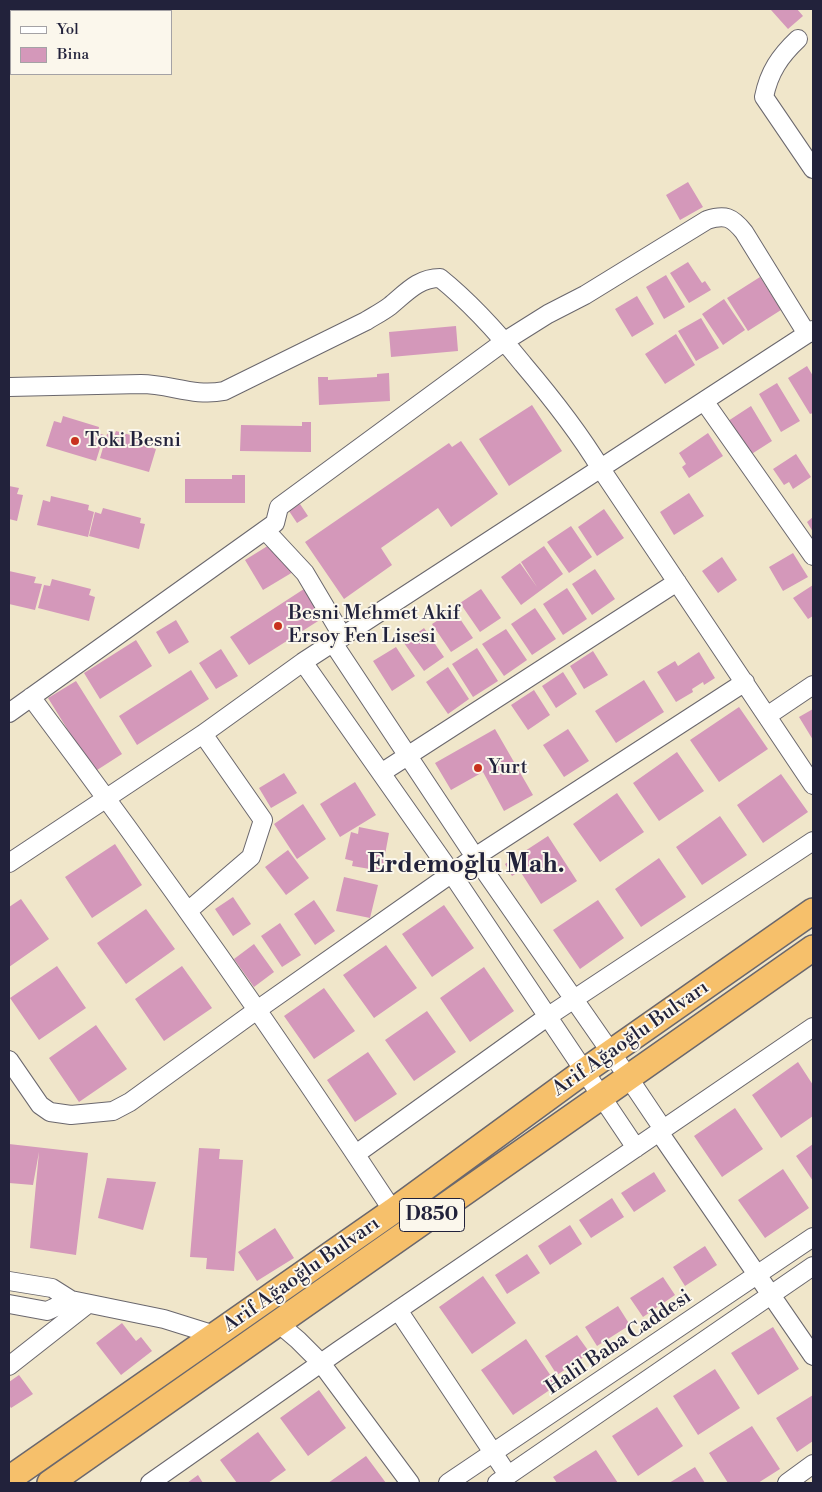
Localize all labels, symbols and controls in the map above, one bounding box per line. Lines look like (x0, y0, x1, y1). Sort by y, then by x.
legend (10, 10, 172, 75)
text: Yol (57, 20, 79, 39)
text: Bina (57, 45, 89, 64)
place label: Toki Besni (85, 429, 181, 453)
marker: Toki Besni (69, 435, 81, 447)
place label: Besni Mehmet Akif Ersoy Fen Lisesi (288, 602, 460, 649)
marker: Besni Mehmet Akif Ersoy Fen Lisesi (272, 620, 284, 632)
place label: Yurt (488, 756, 528, 780)
marker: Yurt (472, 762, 484, 774)
district label: Erdemoğlu Mah. (367, 851, 565, 881)
street label: Arif Ağaoğlu Bulvarı (548, 976, 714, 1102)
road number: D850 (400, 1198, 464, 1232)
street label: Arif Ağaoğlu Bulvarı (219, 1212, 385, 1338)
street label: Halil Baba Caddesi (542, 1285, 696, 1401)

